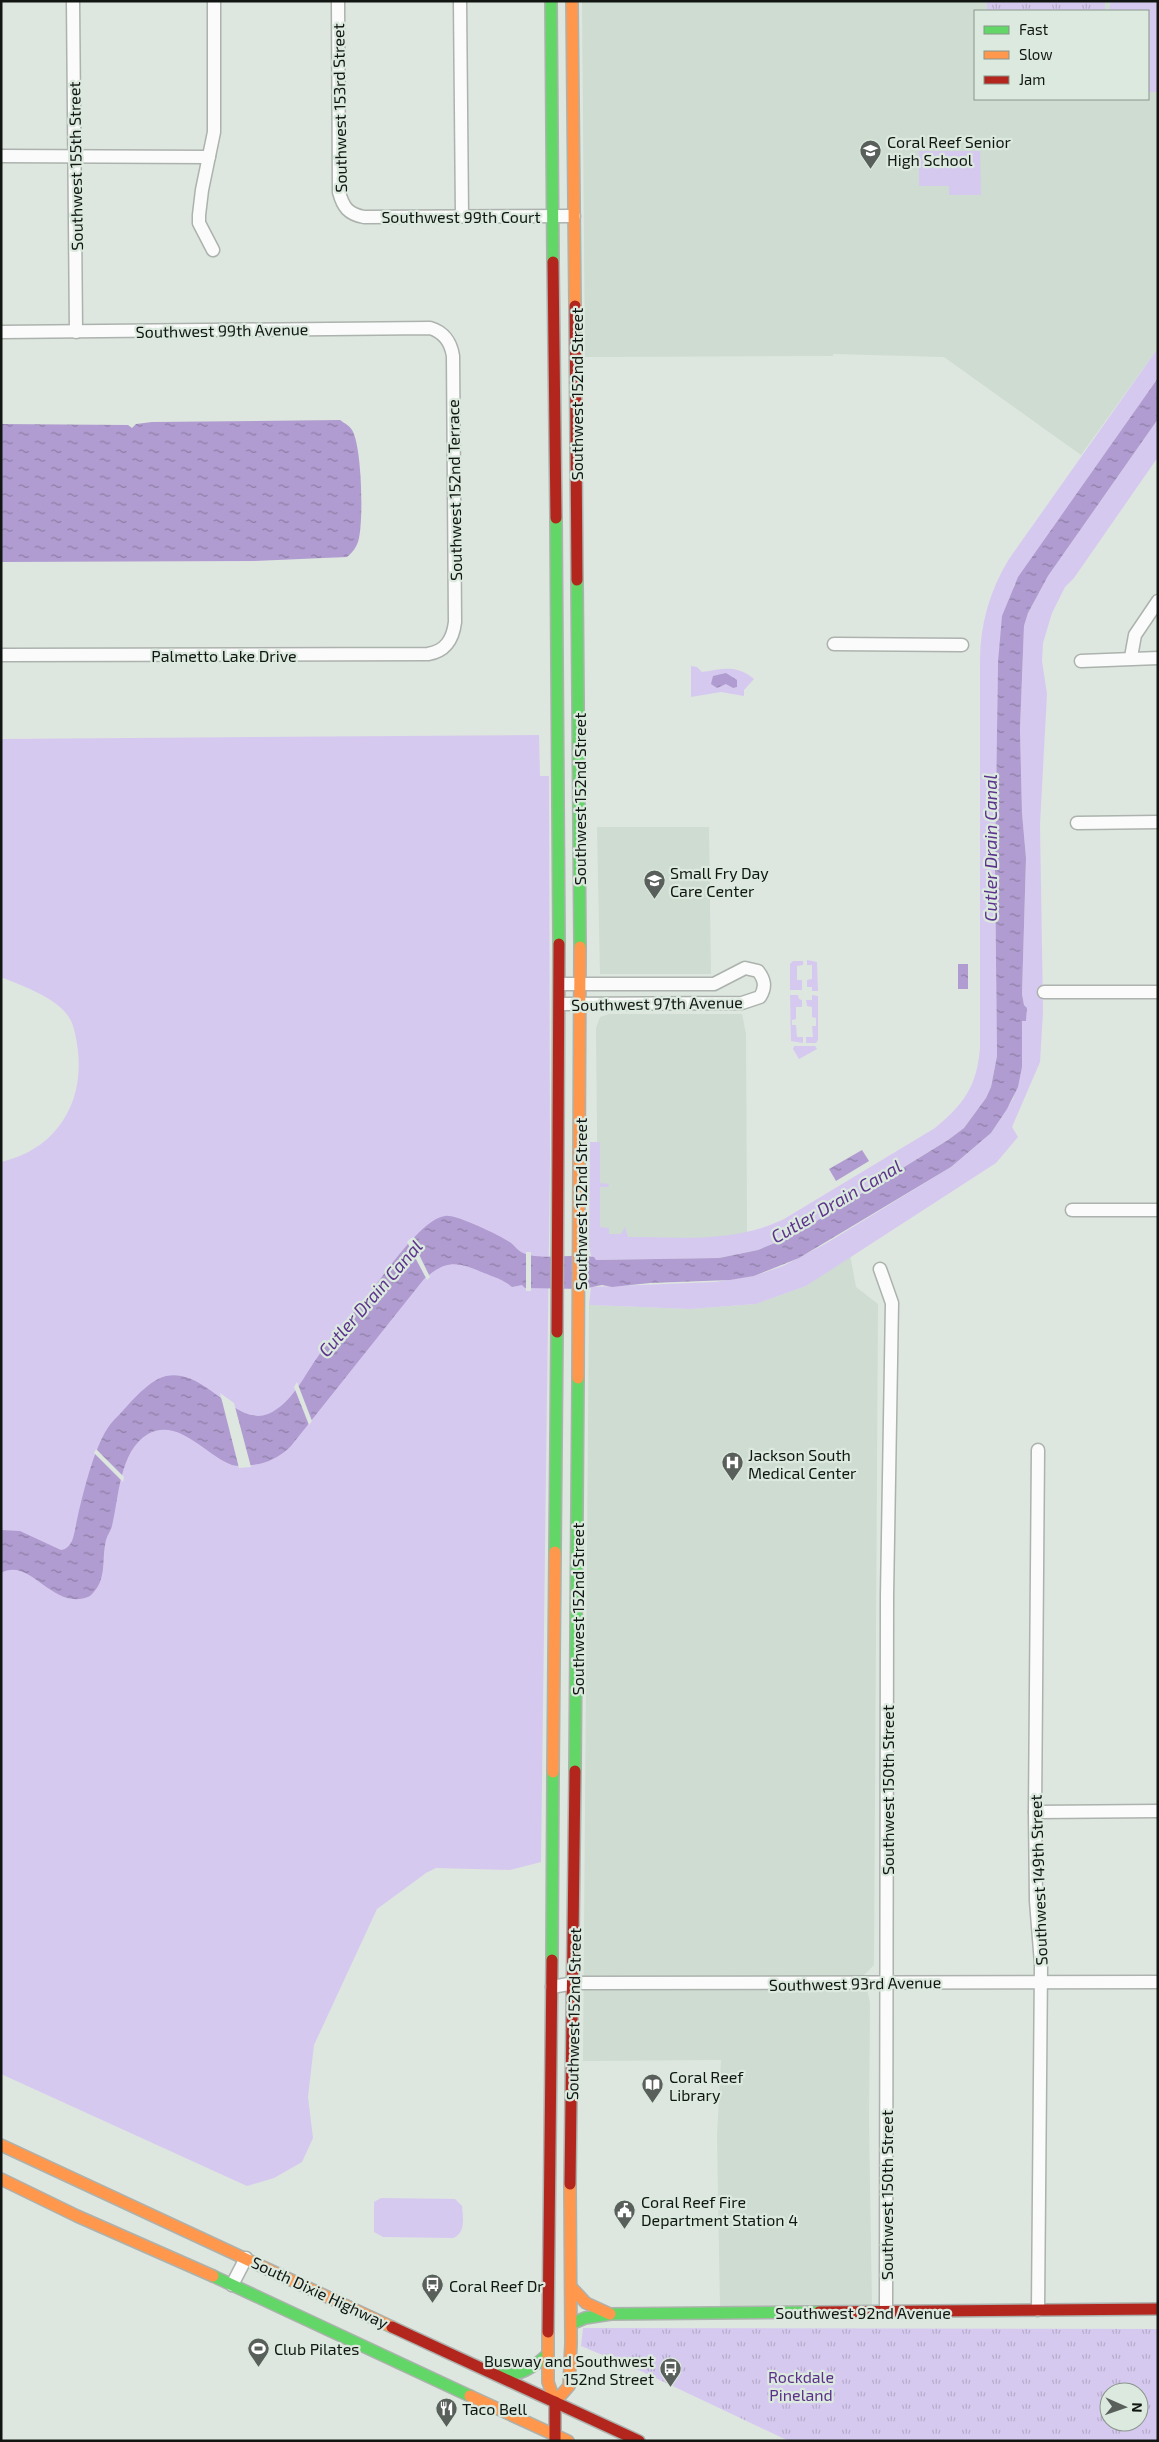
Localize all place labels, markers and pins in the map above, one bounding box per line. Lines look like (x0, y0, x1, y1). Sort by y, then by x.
place label: Coral Reef Senior High School (887, 132, 1012, 169)
school or university icon: Coral Reef Senior High School (859, 138, 883, 169)
place label: Small Fry Day Care Center (670, 863, 769, 900)
school or university icon: Small Fry Day Care Center (642, 869, 666, 900)
place label: Jackson South Medical Center (748, 1445, 857, 1482)
hospital icon: Jackson South Medical Center (720, 1451, 744, 1482)
place label: Coral Reef Library (669, 2067, 744, 2104)
library icon: Coral Reef Library (641, 2073, 665, 2104)
place label: Coral Reef Fire Department Station 4 (641, 2192, 798, 2229)
public building icon: Coral Reef Fire Department Station 4 (613, 2198, 637, 2229)
bus stop icon: Coral Reef Dr (421, 2273, 445, 2304)
place label: Coral Reef Dr (449, 2276, 544, 2295)
sports icon: Club Pilates (246, 2336, 270, 2367)
place label: Club Pilates (274, 2339, 359, 2358)
place label: Busway and Southwest 152nd Street (484, 2351, 654, 2388)
bus stop icon: Busway and Southwest 152nd Street (658, 2357, 682, 2388)
restaurant icon: Taco Bell (434, 2396, 458, 2427)
place label: Taco Bell (462, 2399, 527, 2418)

